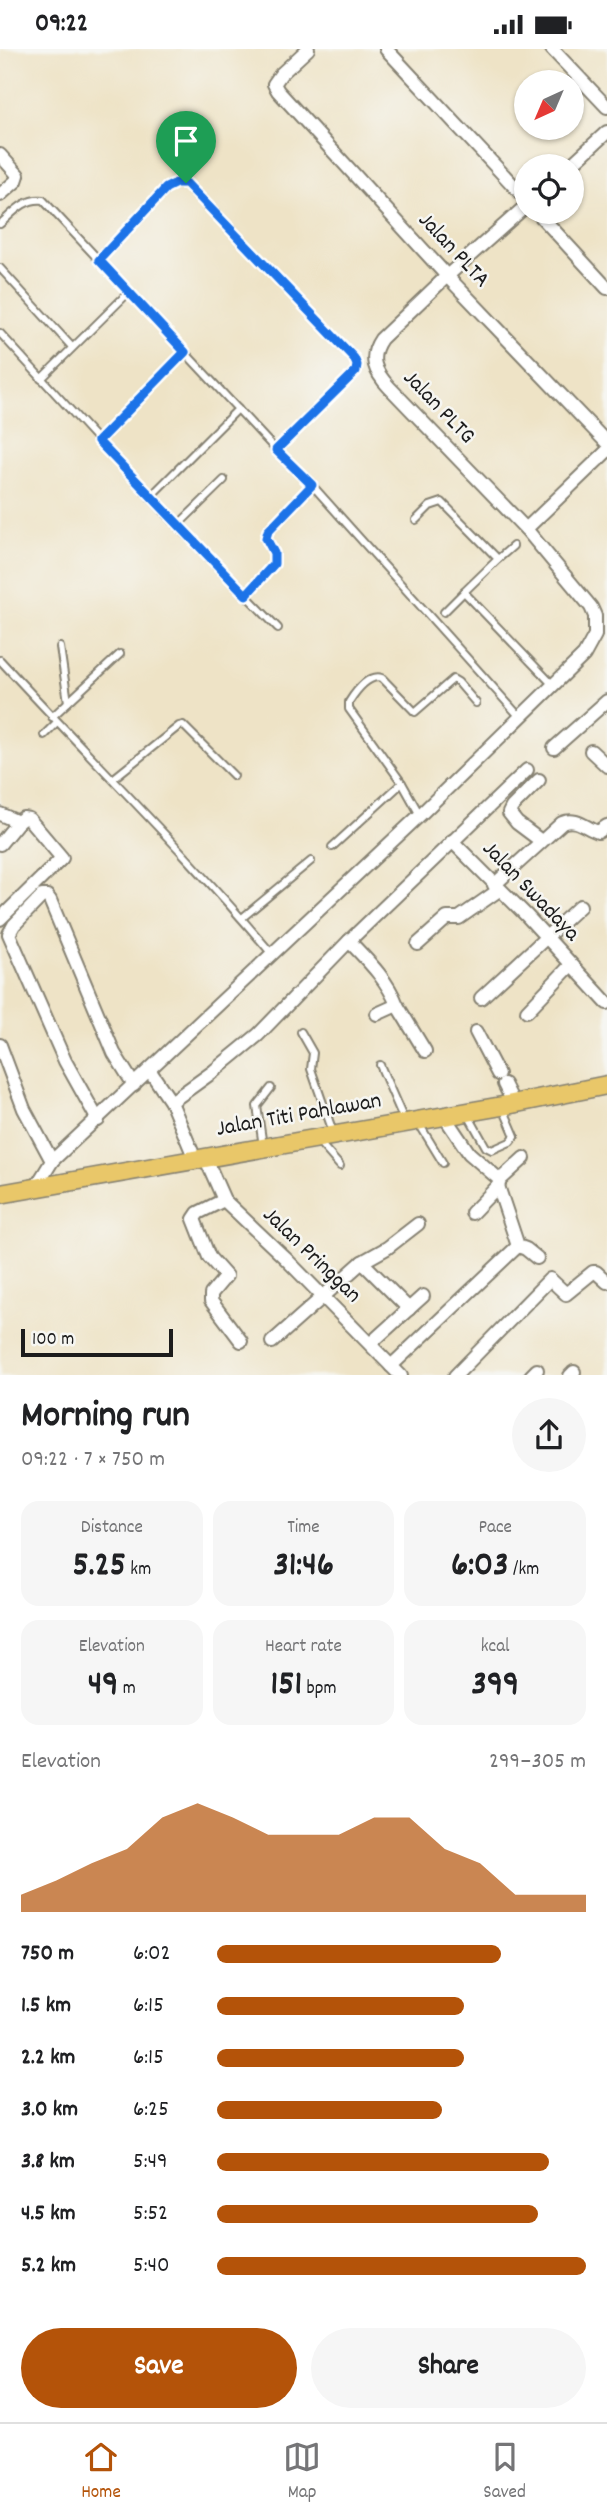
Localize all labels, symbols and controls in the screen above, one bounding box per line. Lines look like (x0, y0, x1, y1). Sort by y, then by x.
text: 09:22 (35, 6, 88, 43)
north arrow (514, 70, 584, 140)
map controls (514, 70, 584, 224)
pin (156, 111, 216, 183)
icon: arrive (167, 122, 205, 160)
button: locate (514, 154, 584, 224)
street label: Jalan PLTA (409, 206, 497, 296)
street label: Jalan PLTG (394, 363, 482, 453)
street label: Jalan Swadaya (473, 834, 587, 951)
street label: Jalan Titi Pahlawan (214, 1085, 384, 1147)
street label: Jalan Pringgan (254, 1200, 368, 1312)
scale bar (21, 1327, 173, 1358)
text: 100 m (32, 1327, 74, 1354)
text: Morning run (21, 1390, 190, 1445)
button: share (512, 1398, 586, 1472)
text: 09:22 · 7 × 750 m (21, 1444, 165, 1477)
text: Distance (81, 1515, 143, 1542)
text: Time (287, 1515, 320, 1542)
text: Pace (478, 1515, 512, 1542)
text: 5.25 (72, 1542, 126, 1592)
text: 31:46 (273, 1542, 334, 1592)
text: 6:03 (451, 1542, 509, 1592)
text: km (126, 1557, 151, 1584)
text: /km (509, 1557, 539, 1584)
text: Elevation (79, 1634, 145, 1661)
text: Heart rate (265, 1634, 342, 1661)
text: kcal (481, 1634, 510, 1661)
text: 49 (88, 1661, 118, 1711)
text: 151 (271, 1661, 302, 1711)
text: 399 (471, 1661, 519, 1711)
text: m (118, 1676, 136, 1703)
text: bpm (302, 1676, 336, 1703)
text: Elevation (21, 1746, 101, 1779)
text: 299–305 m (489, 1746, 586, 1779)
text: 750 m (21, 1938, 74, 1971)
text: 6:02 (133, 1938, 171, 1971)
text: 1.5 km (21, 1990, 71, 2023)
text: 6:15 (133, 1990, 164, 2023)
text: 2.2 km (21, 2042, 75, 2075)
text: 6:15 (133, 2042, 164, 2075)
text: 3.0 km (21, 2094, 78, 2127)
text: 6:25 (133, 2094, 169, 2127)
text: 3.8 km (21, 2146, 75, 2179)
text: 5:49 (133, 2146, 168, 2179)
text: 4.5 km (21, 2198, 76, 2231)
text: 5:52 (133, 2198, 168, 2231)
text: 5.2 km (21, 2250, 76, 2283)
text: 5:40 (133, 2250, 170, 2283)
button: Save (21, 2328, 297, 2408)
button: Share (311, 2328, 586, 2408)
tab: Home (81, 2438, 121, 2507)
tab: Map (283, 2438, 321, 2507)
tab: Saved (483, 2438, 526, 2507)

